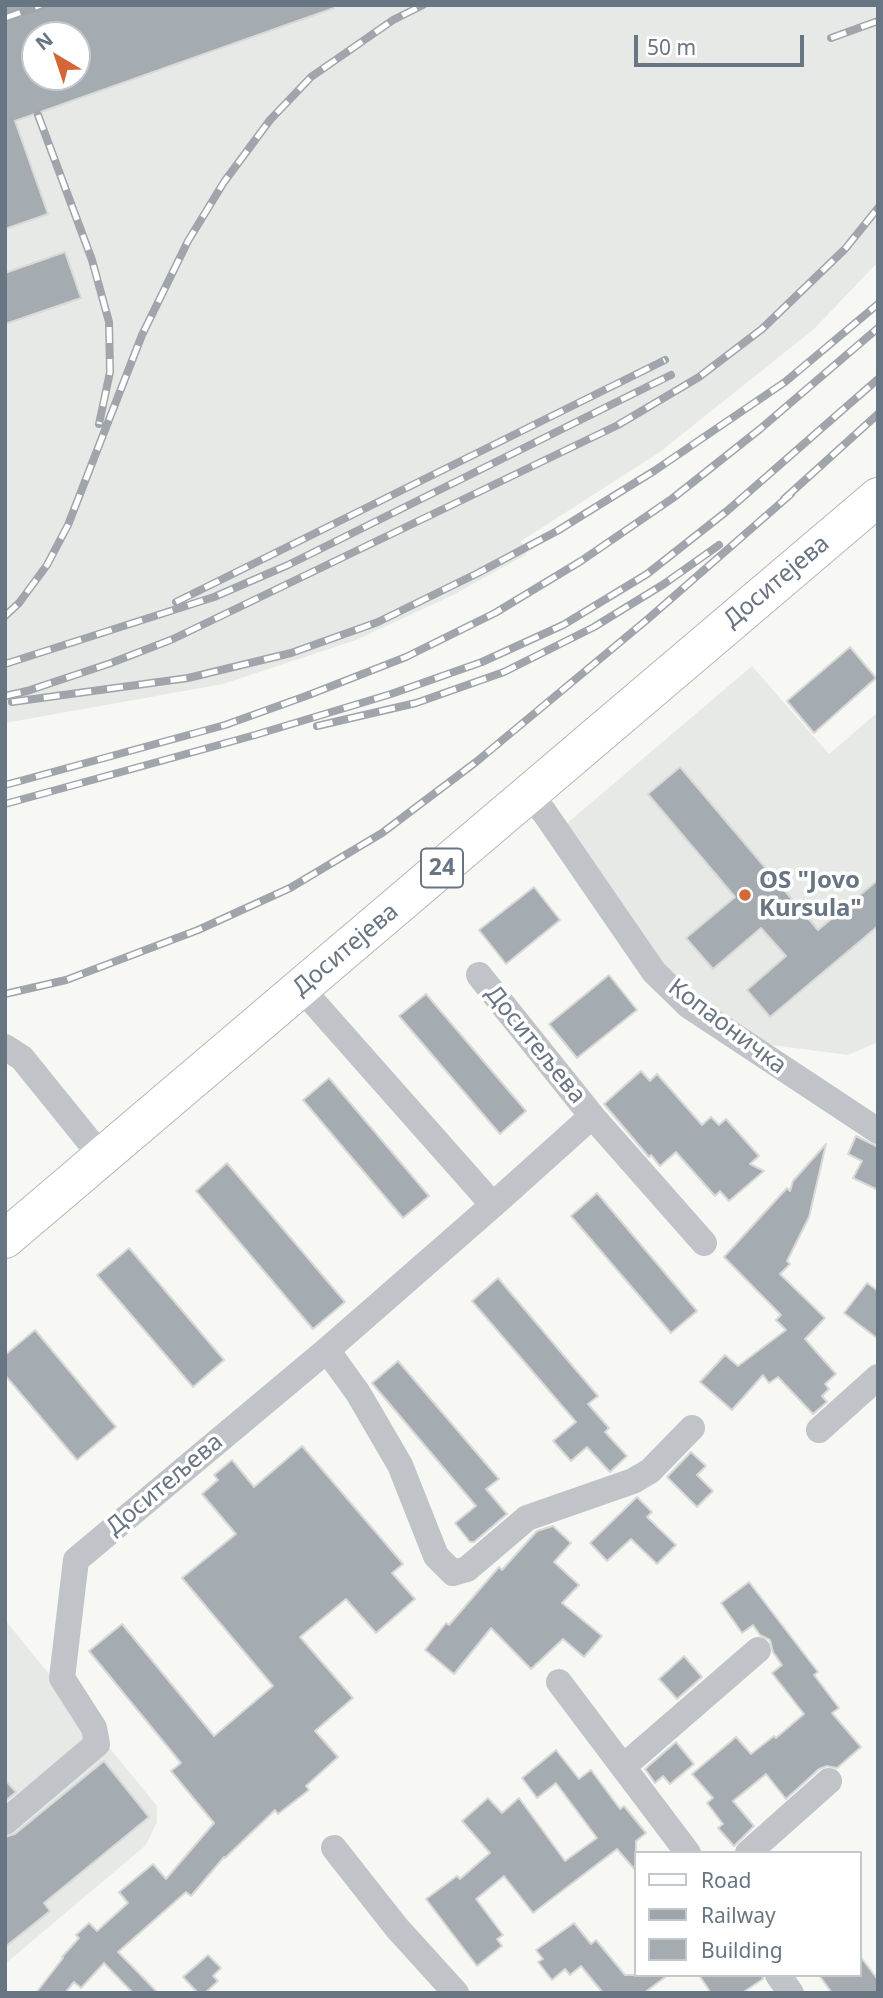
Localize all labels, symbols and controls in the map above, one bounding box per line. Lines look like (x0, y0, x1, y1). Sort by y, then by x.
north arrow (21, 21, 91, 91)
scale bar (638, 21, 808, 65)
text: N (30, 26, 58, 56)
text: 50 m (647, 33, 696, 61)
street label: Доситејева (718, 530, 836, 634)
road number: 24 (421, 848, 463, 888)
place label: OS "Jovo Kursula" (759, 867, 862, 923)
marker: OS "Jovo Kursula" (737, 887, 753, 903)
street label: Доситејева (287, 898, 405, 1002)
street label: Копаоничка (662, 973, 792, 1081)
street label: Доситељева (479, 980, 591, 1110)
street label: Доситељева (101, 1428, 229, 1542)
legend (634, 1851, 862, 1977)
text: Road (701, 1866, 751, 1894)
text: Railway (701, 1901, 776, 1929)
text: Building (701, 1936, 783, 1964)

